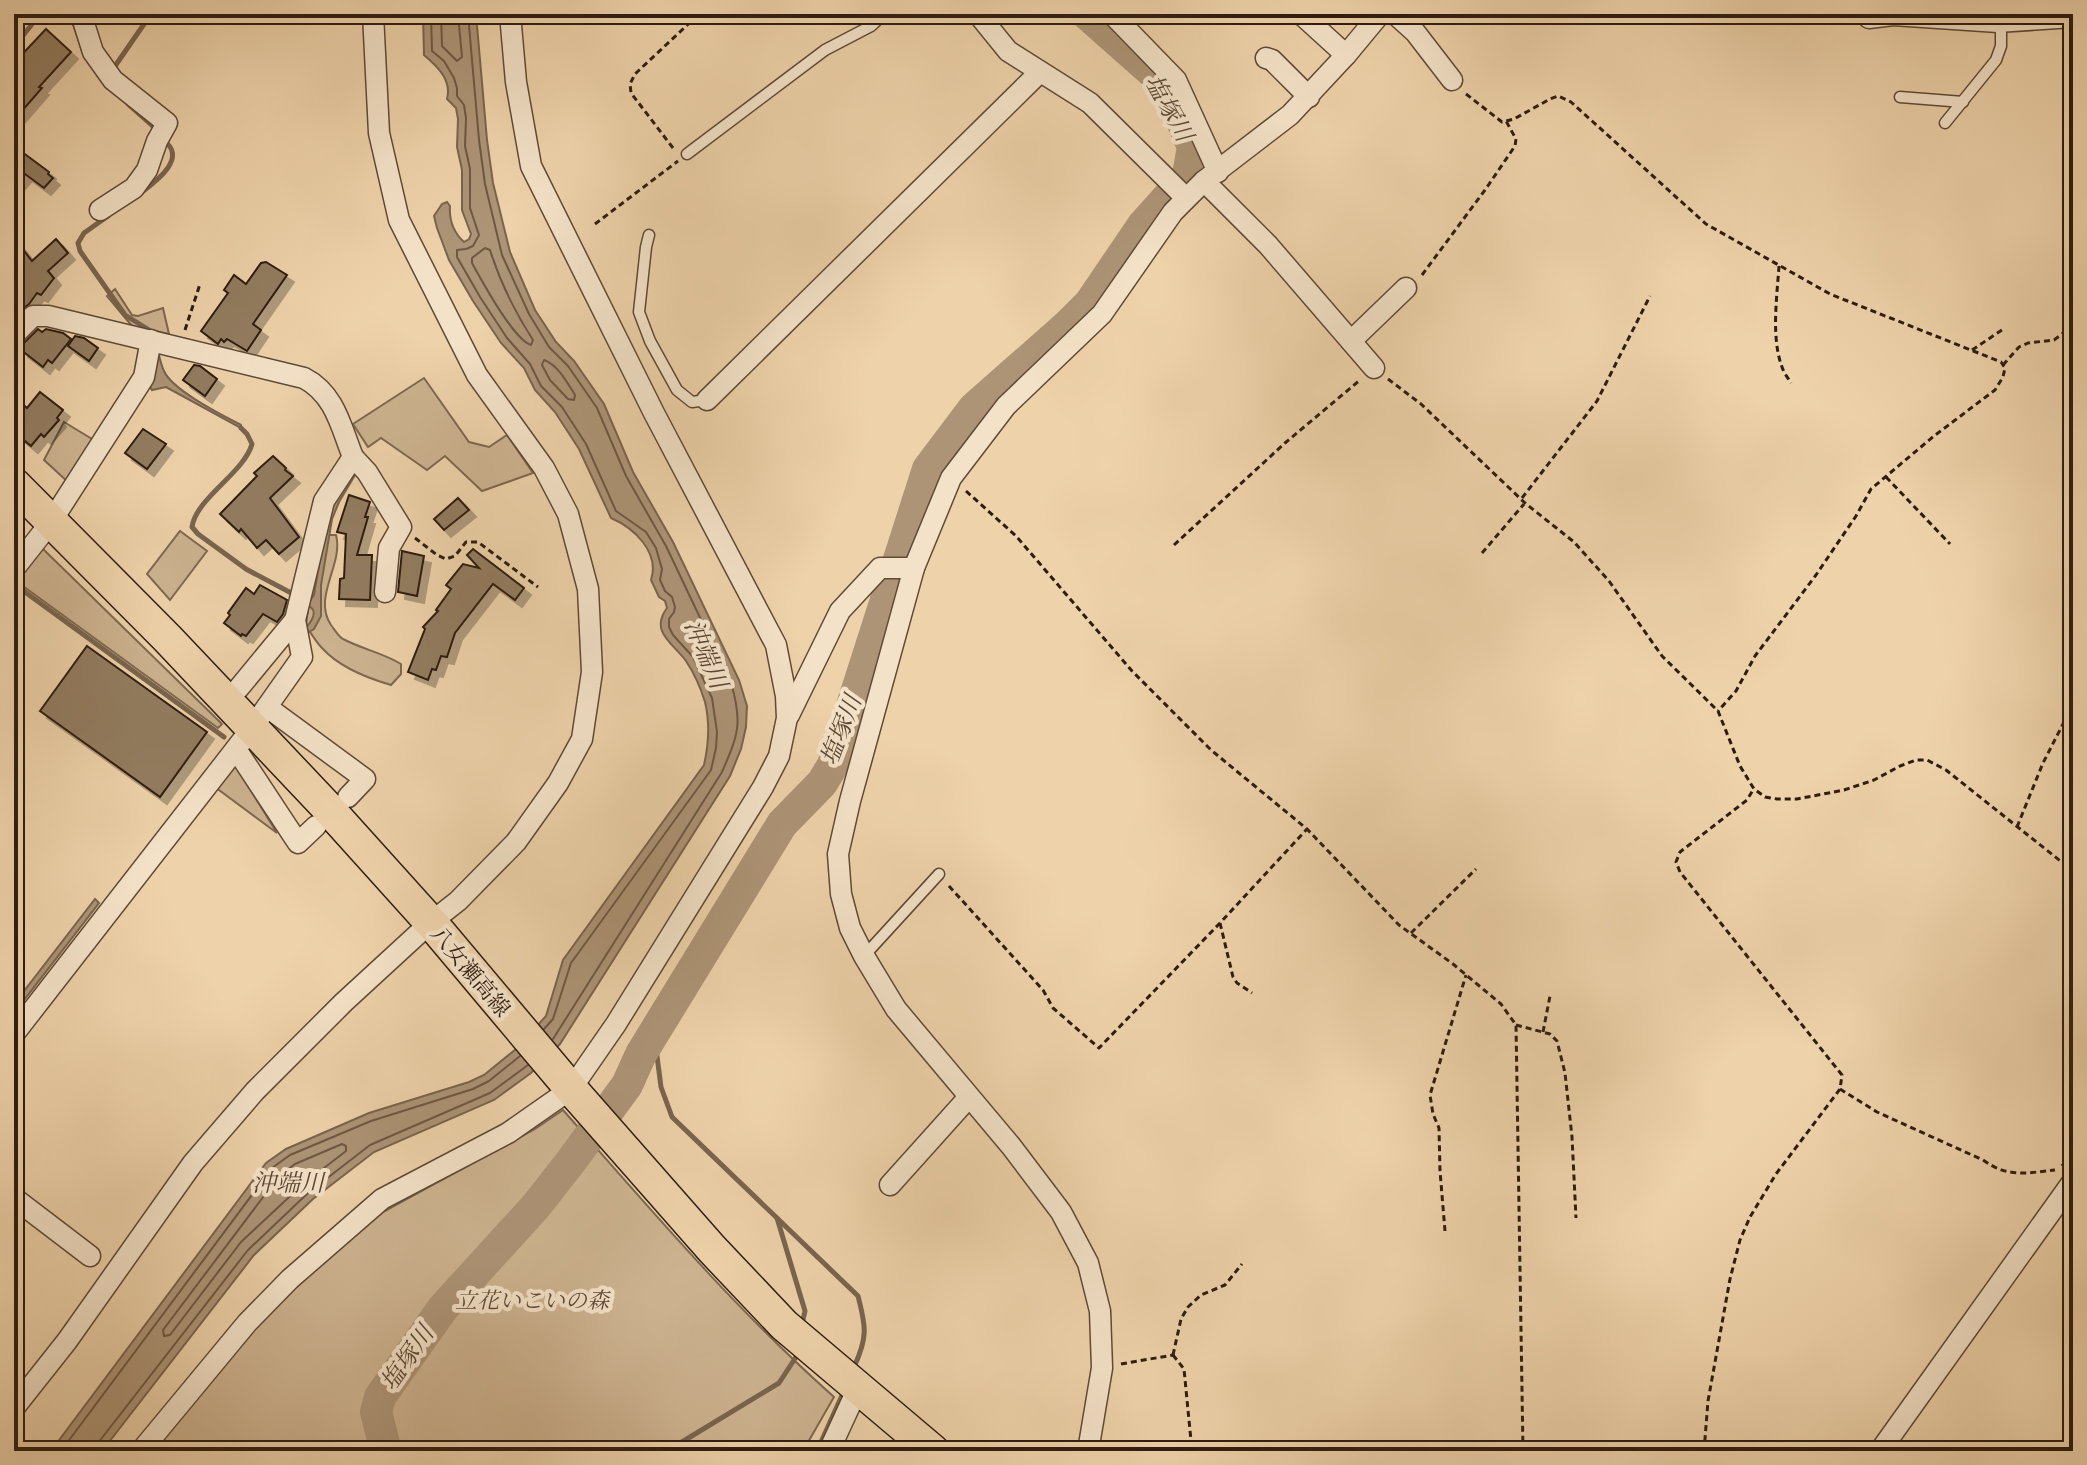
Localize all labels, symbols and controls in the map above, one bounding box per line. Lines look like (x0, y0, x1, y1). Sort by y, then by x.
water label: 塩塚川 (1139, 69, 1201, 149)
water label: 沖端川 (679, 615, 735, 695)
water label: 塩塚川 (814, 688, 868, 769)
street label: 八女瀬高線 (425, 921, 516, 1022)
water label: 沖端川 (252, 1168, 327, 1197)
park label: 立花いこいの森 (455, 1287, 611, 1314)
water label: 塩塚川 (374, 1317, 441, 1396)

